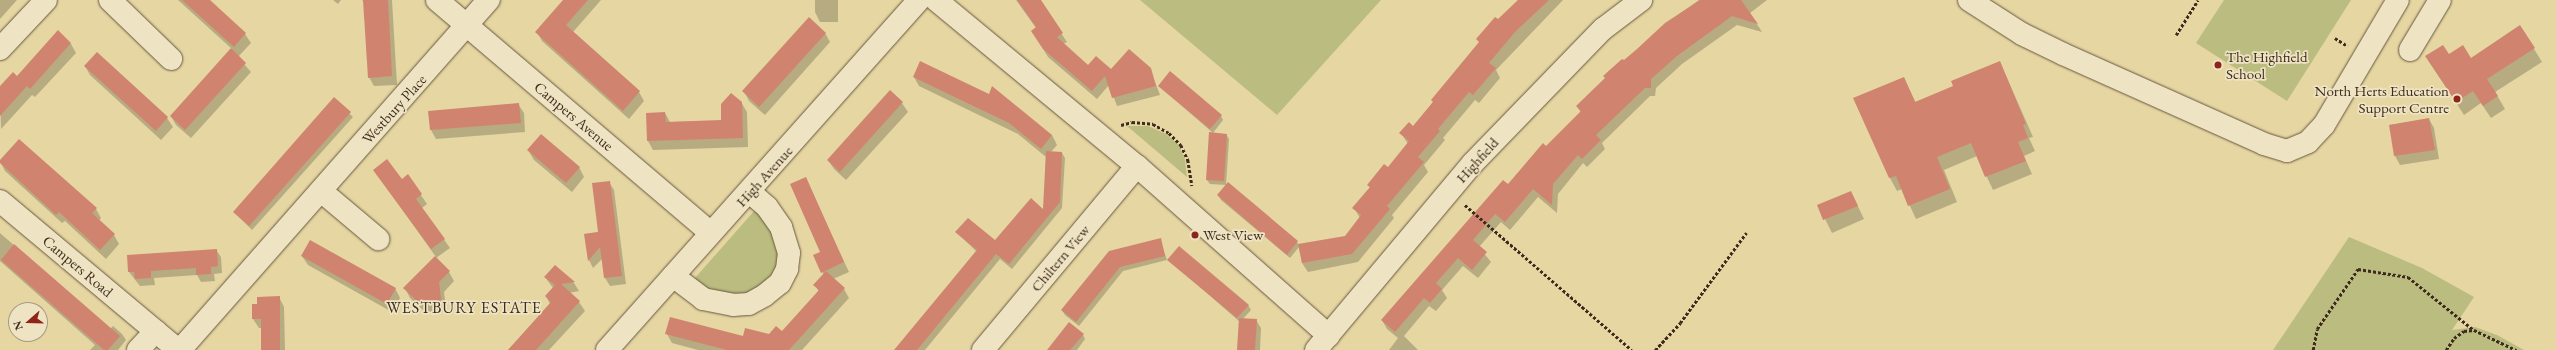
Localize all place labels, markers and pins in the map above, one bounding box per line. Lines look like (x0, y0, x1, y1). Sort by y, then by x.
place label: The Highfield School (2226, 47, 2308, 82)
marker: The Highfield School (2213, 60, 2223, 70)
place label: North Herts Education Support Centre (2315, 81, 2449, 116)
marker: North Herts Education Support Centre (2452, 94, 2462, 104)
place label: West View (1203, 226, 1263, 244)
marker: West View (1190, 230, 1200, 240)

